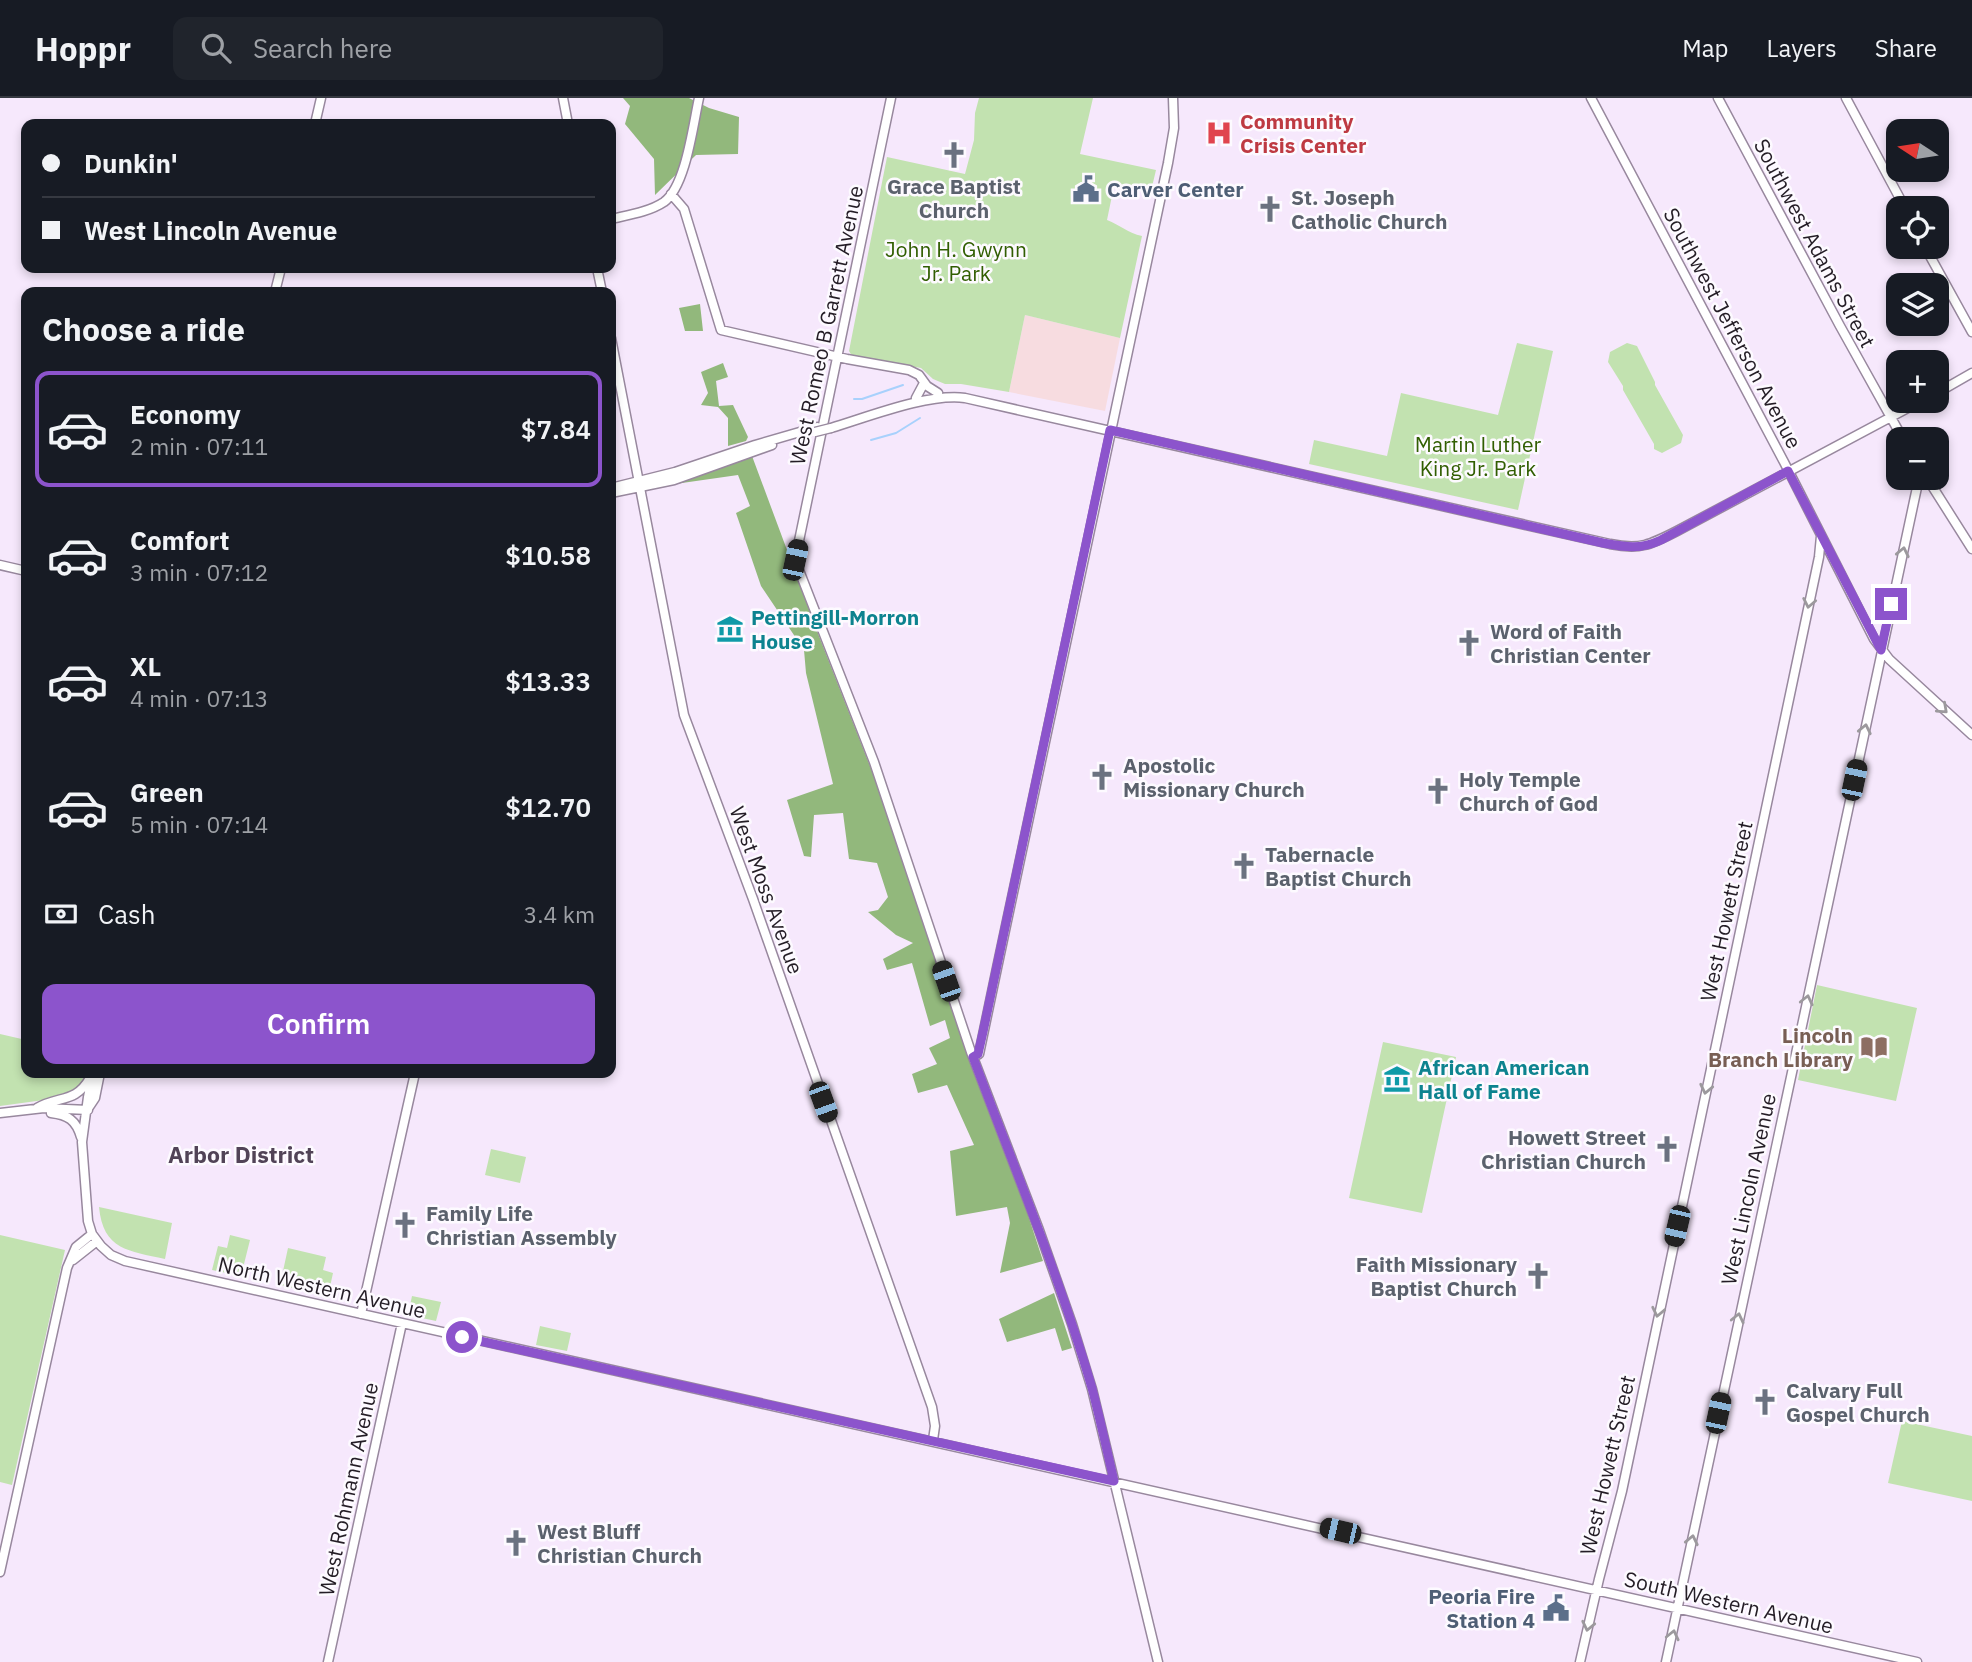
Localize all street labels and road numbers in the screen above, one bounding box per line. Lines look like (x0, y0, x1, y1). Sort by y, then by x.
street label: Southwest Adams Street (1748, 134, 1882, 352)
street label: West Romeo B Garrett Avenue (783, 183, 869, 467)
street label: Southwest Jefferson Avenue (1657, 203, 1809, 453)
street label: West Moss Avenue (724, 802, 810, 978)
street label: West Howett Street (1693, 818, 1759, 1004)
street label: West Lincoln Avenue (1714, 1091, 1782, 1287)
street label: North Western Avenue (215, 1249, 429, 1325)
street label: West Howett Street (1573, 1372, 1641, 1558)
street label: West Rohmann Avenue (312, 1380, 384, 1598)
street label: South Western Avenue (1622, 1564, 1836, 1640)

